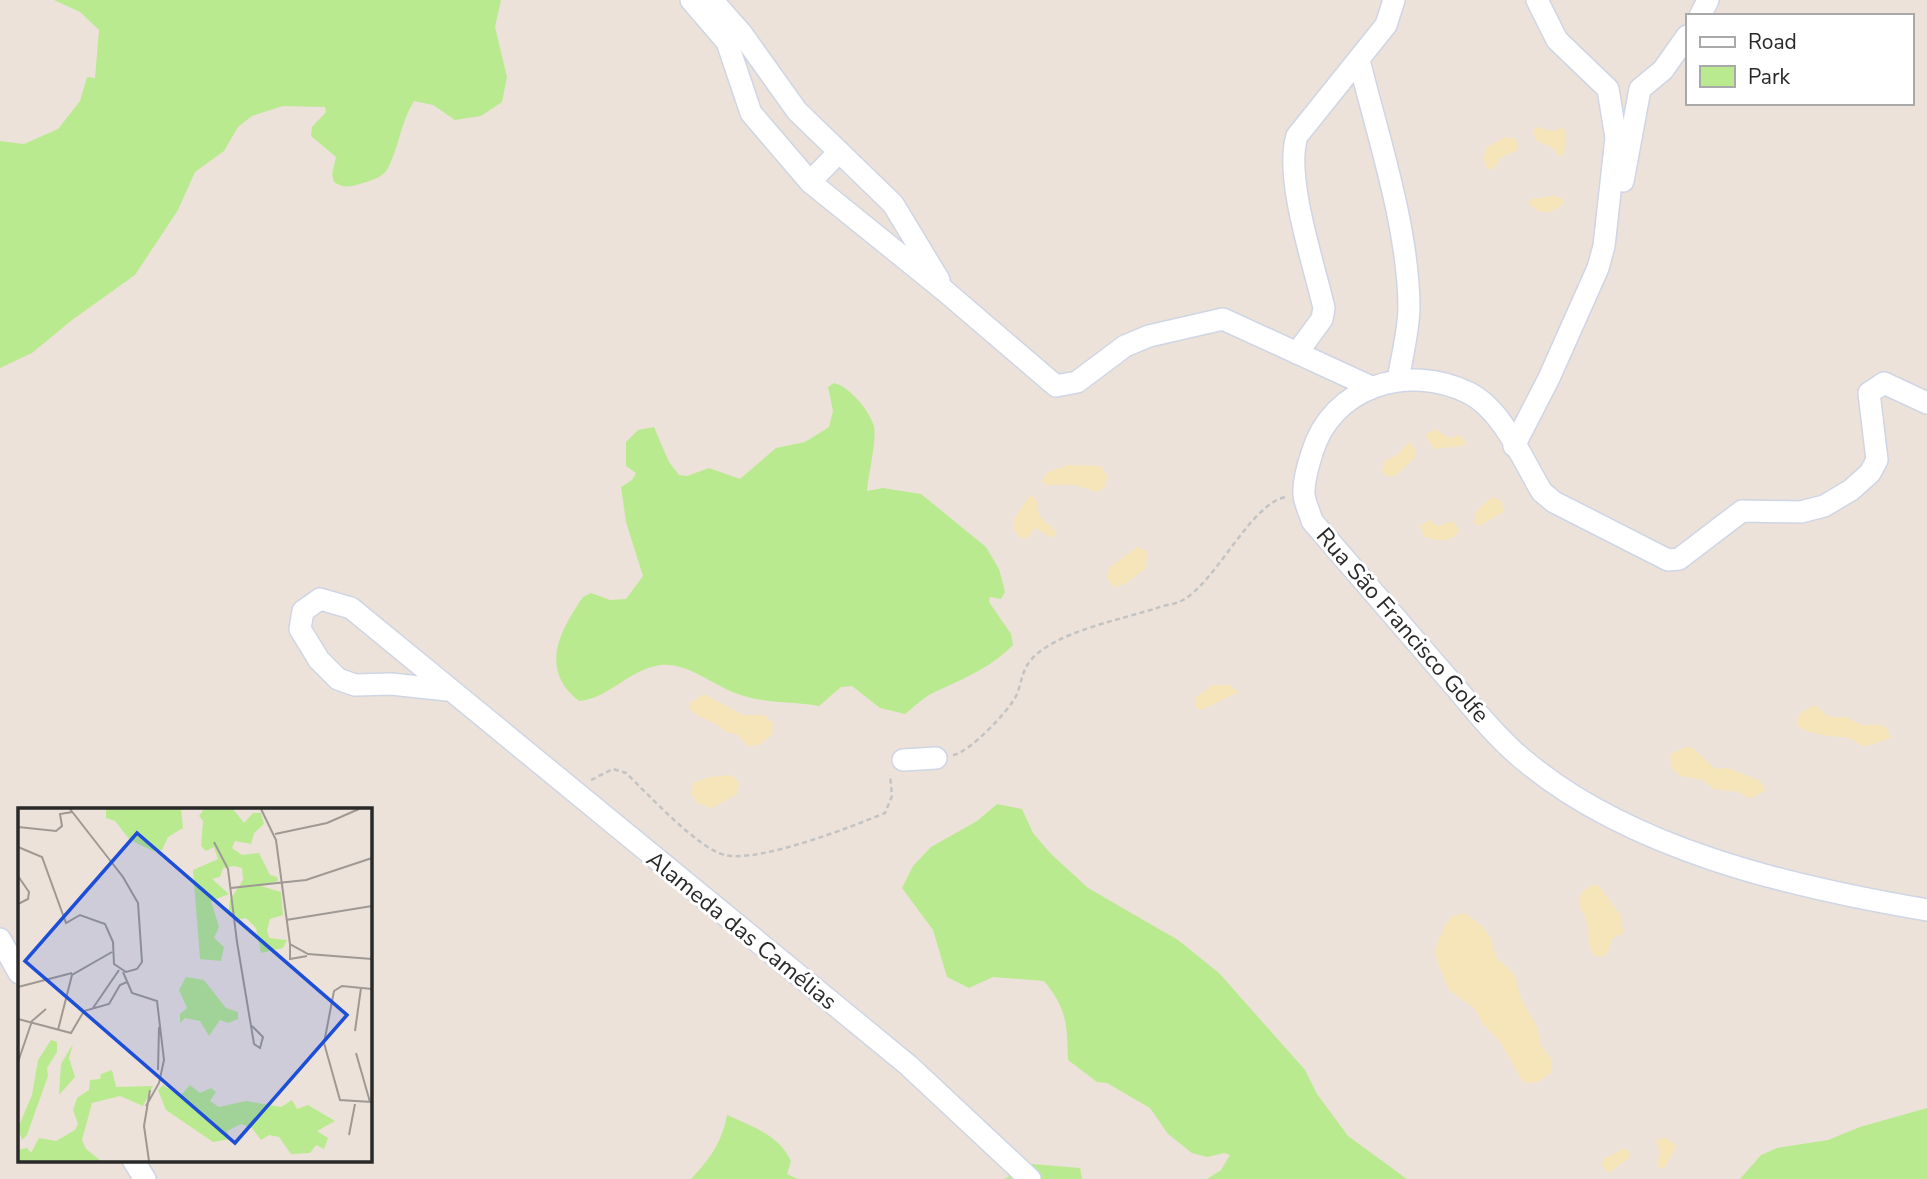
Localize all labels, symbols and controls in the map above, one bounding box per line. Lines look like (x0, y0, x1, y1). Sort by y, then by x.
legend (1686, 14, 1913, 105)
text: Road (1748, 28, 1797, 56)
text: Park (1748, 63, 1790, 91)
street label: Rua São Francisco Golfe (1309, 521, 1496, 729)
inset map (18, 808, 371, 1162)
street label: Alameda das Camélias (640, 844, 843, 1017)

